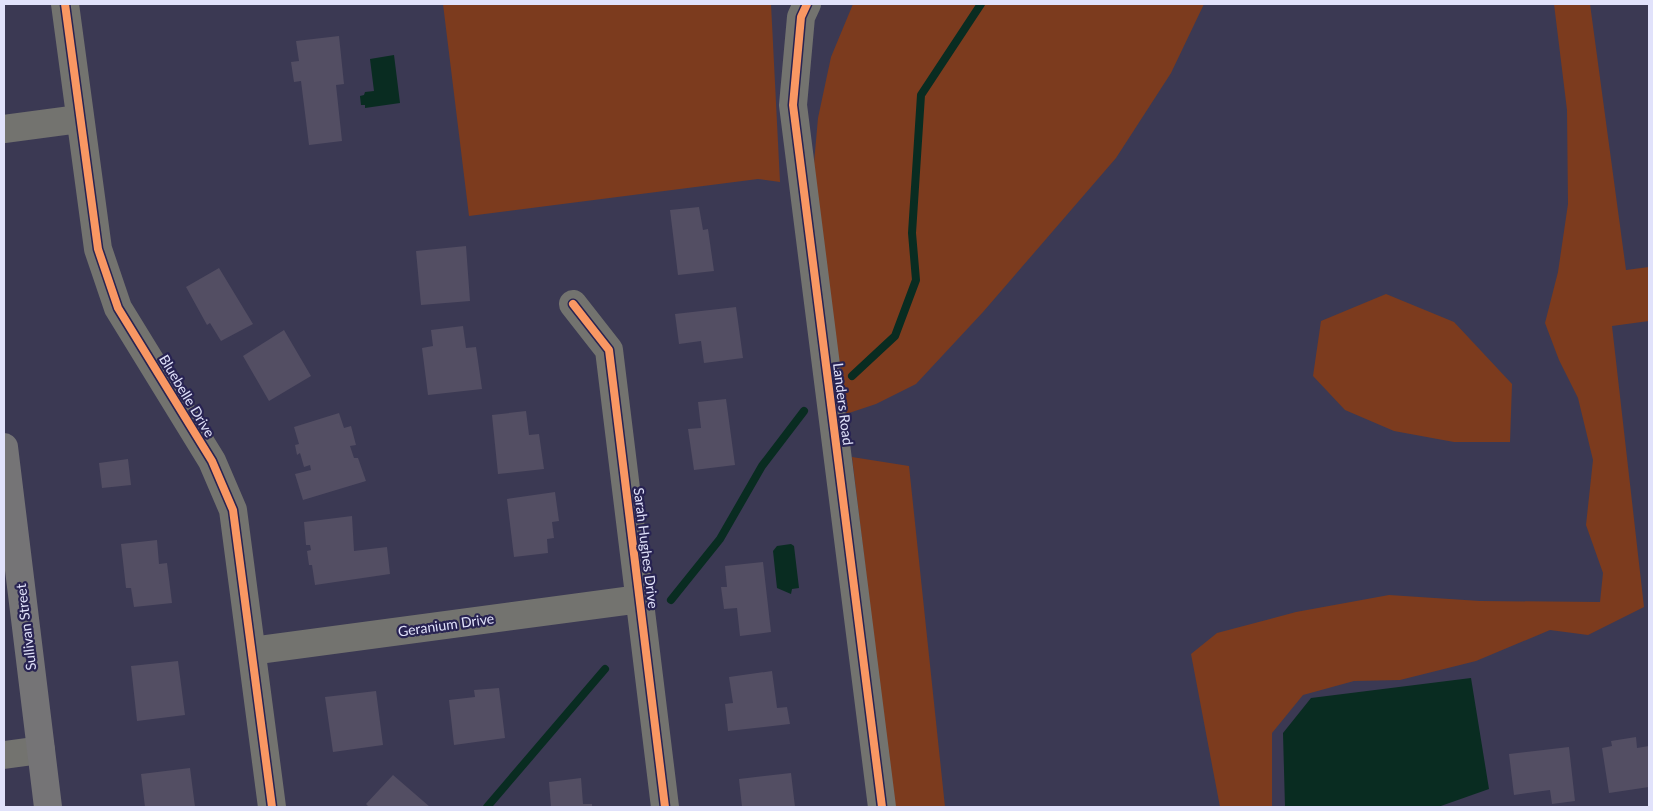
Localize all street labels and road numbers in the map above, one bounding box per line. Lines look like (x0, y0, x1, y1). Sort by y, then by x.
street label: Bluebelle Drive (156, 351, 219, 440)
street label: Landers Road (830, 362, 857, 446)
street label: Sarah Hughes Drive (631, 487, 662, 609)
street label: Sullivan Street (12, 583, 39, 672)
street label: Geranium Drive (397, 609, 495, 640)

